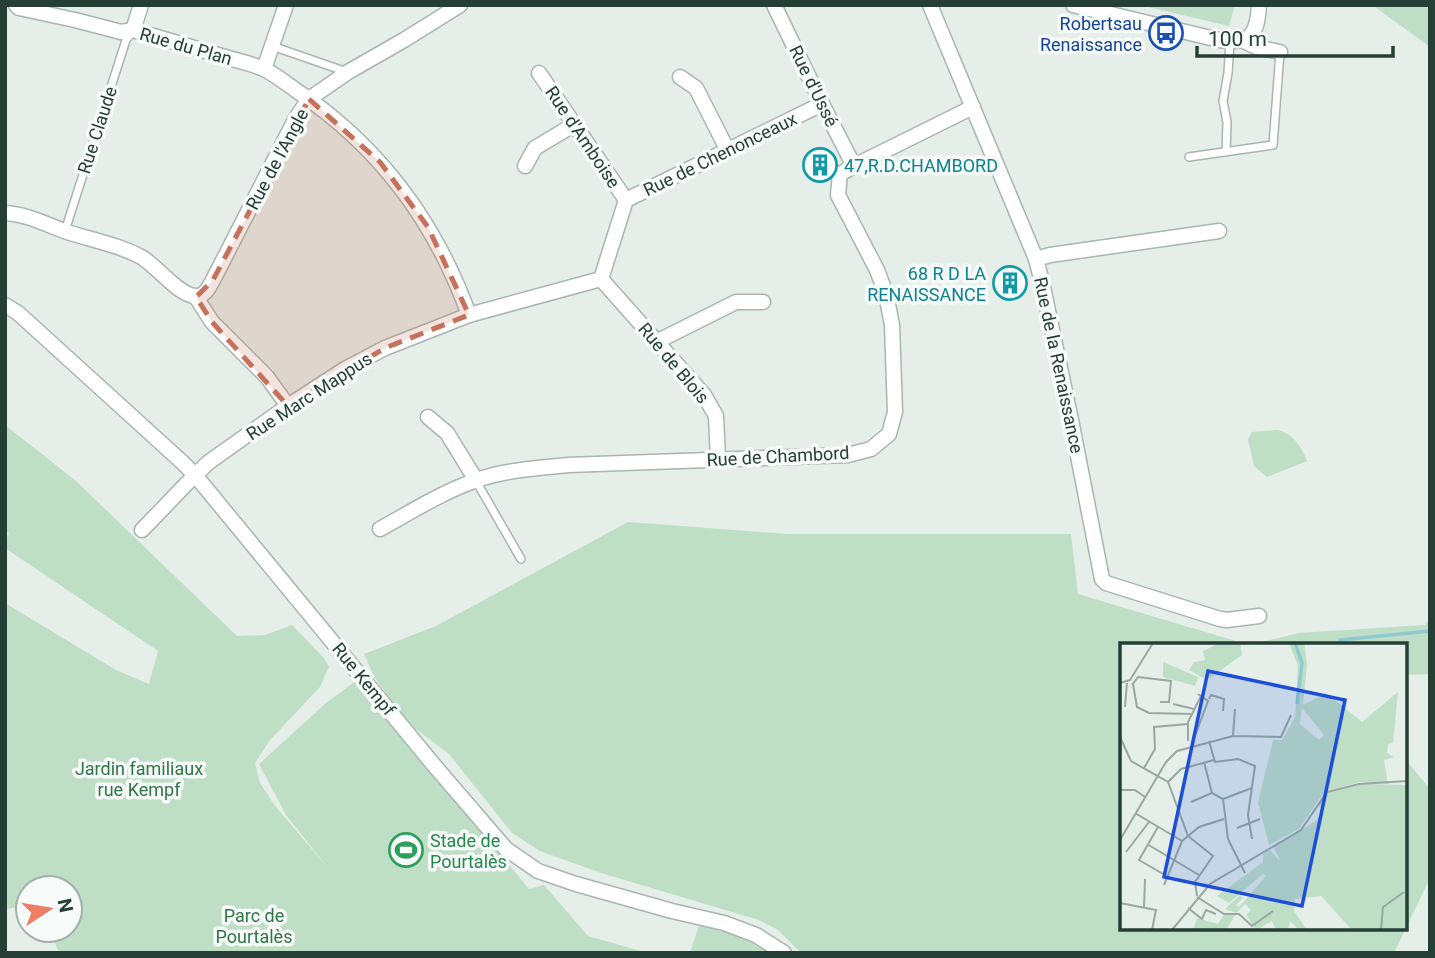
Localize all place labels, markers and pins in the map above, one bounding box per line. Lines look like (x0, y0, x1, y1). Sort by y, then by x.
place label: Robertsau Renaissance (1040, 13, 1142, 55)
bus stop icon: Robertsau Renaissance (1147, 14, 1185, 52)
building icon: 47,R.D.CHAMBORD (801, 146, 839, 184)
place label: 47,R.D.CHAMBORD (844, 155, 998, 176)
place label: 68 R D LA RENAISSANCE (867, 263, 986, 305)
building icon: 68 R D LA RENAISSANCE (991, 264, 1029, 302)
place label: Stade de Pourtalès (430, 830, 507, 872)
sports icon: Stade de Pourtalès (387, 831, 425, 869)

